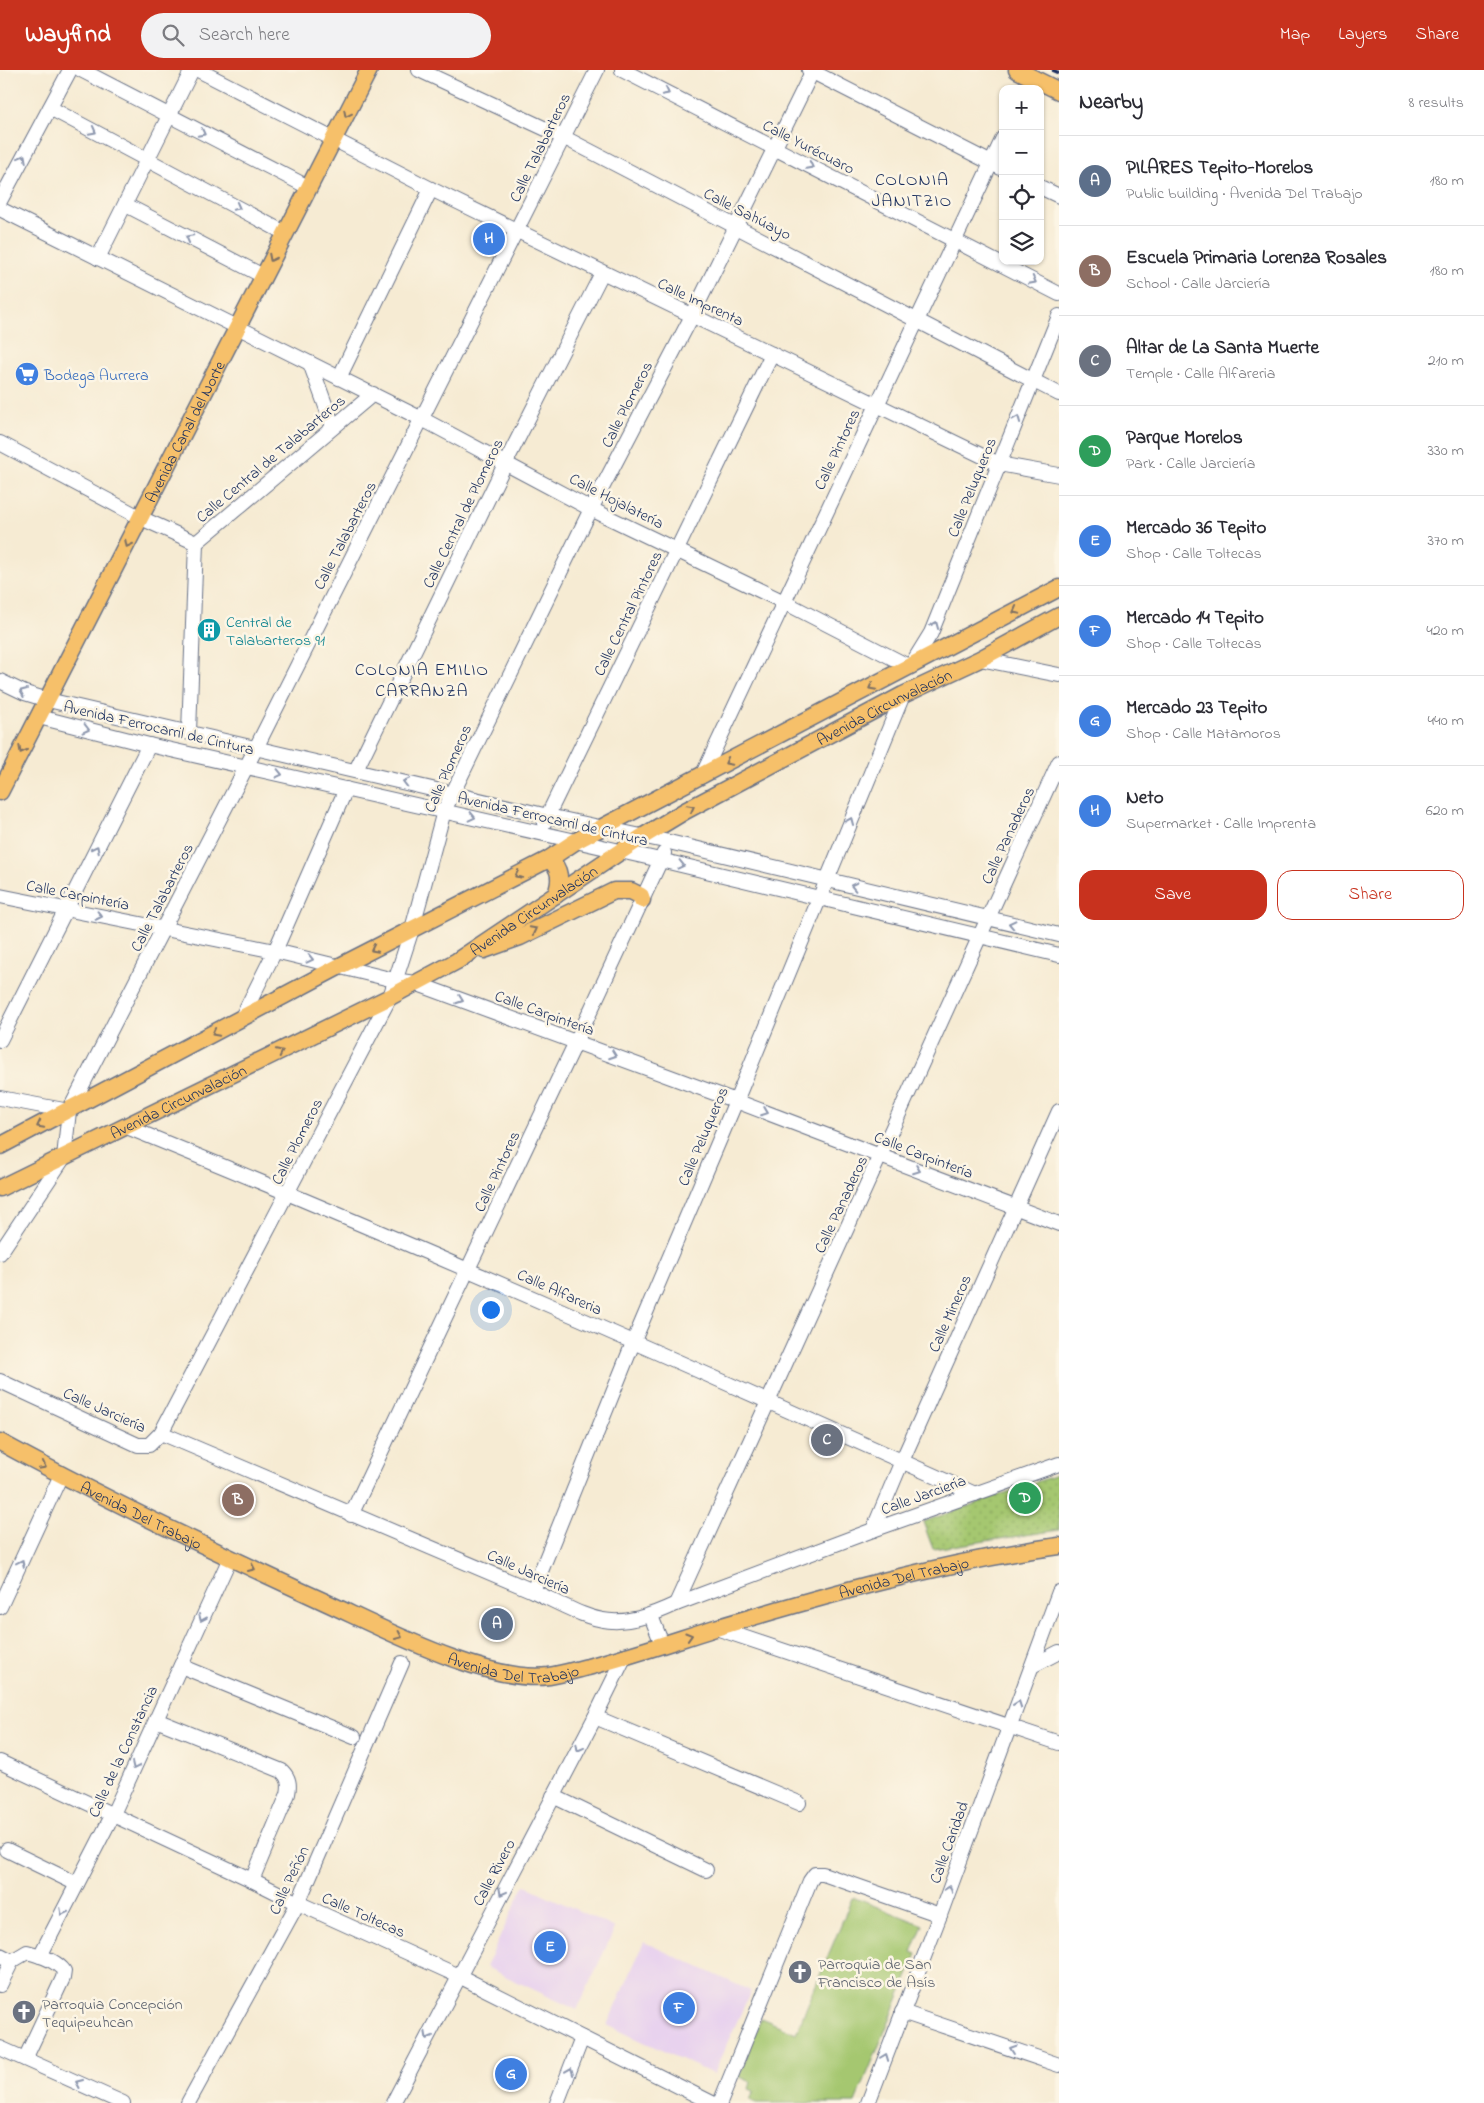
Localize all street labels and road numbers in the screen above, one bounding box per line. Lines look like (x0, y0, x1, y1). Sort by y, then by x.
street label: Calle Talabarteros (504, 89, 578, 207)
street label: Calle Yurécuaro (758, 114, 858, 181)
street label: Calle Sahúayo (699, 182, 795, 247)
street label: Calle Imprenta (653, 272, 747, 333)
street label: Avenida Canal del Norte (140, 356, 233, 507)
street label: Calle Plomeros (596, 357, 660, 452)
street label: Calle Central de Talabarteros (191, 390, 351, 529)
street label: Calle Pintores (809, 405, 867, 494)
street label: Calle Peluqueros (942, 434, 1004, 541)
street label: Calle Central de Plomeros (417, 435, 511, 593)
street label: Calle Hojalatería (565, 468, 668, 536)
street label: Calle Talabarteros (308, 477, 384, 594)
street label: Calle Central Pintores (588, 547, 670, 680)
street label: Avenida Circunvalación (813, 664, 957, 753)
street label: Avenida Ferrocarril de Cintura (61, 695, 256, 763)
street label: Calle Plomeros (419, 721, 479, 817)
street label: Calle Panaderos (976, 783, 1042, 889)
street label: Avenida Ferrocarril de Cintura (455, 786, 650, 854)
street label: Calle Talabarteros (125, 839, 201, 956)
street label: Avenida Circunvalación (466, 860, 603, 963)
street label: Calle Carpintería (24, 874, 131, 918)
street label: Calle Carpintería (491, 985, 598, 1043)
street label: Avenida Circunvalación (106, 1059, 251, 1146)
street label: Calle Peluqueros (672, 1083, 736, 1190)
street label: Calle Plomeros (266, 1094, 330, 1189)
street label: Calle Carpintería (870, 1126, 977, 1186)
street label: Calle Pintores (469, 1127, 527, 1216)
street label: Calle Panaderos (809, 1152, 875, 1258)
street label: Calle Alfareria (513, 1263, 606, 1322)
street label: Calle Mineros (923, 1271, 979, 1357)
street label: Calle Jarciería (59, 1382, 150, 1440)
street label: Calle Jarciería (878, 1469, 970, 1522)
street label: Avenida Del Trabajo (75, 1476, 205, 1557)
street label: Calle Jarciería (483, 1544, 574, 1602)
street label: Avenida Del Trabajo (836, 1552, 971, 1606)
street label: Avenida Del Trabajo (444, 1647, 582, 1691)
street label: Calle de la Constancia (83, 1682, 165, 1822)
street label: Calle Caridad (924, 1798, 976, 1887)
street label: Calle Rivero (467, 1835, 522, 1911)
street label: Calle Peñón (263, 1842, 316, 1919)
street label: Calle Toltecas (317, 1887, 409, 1945)

